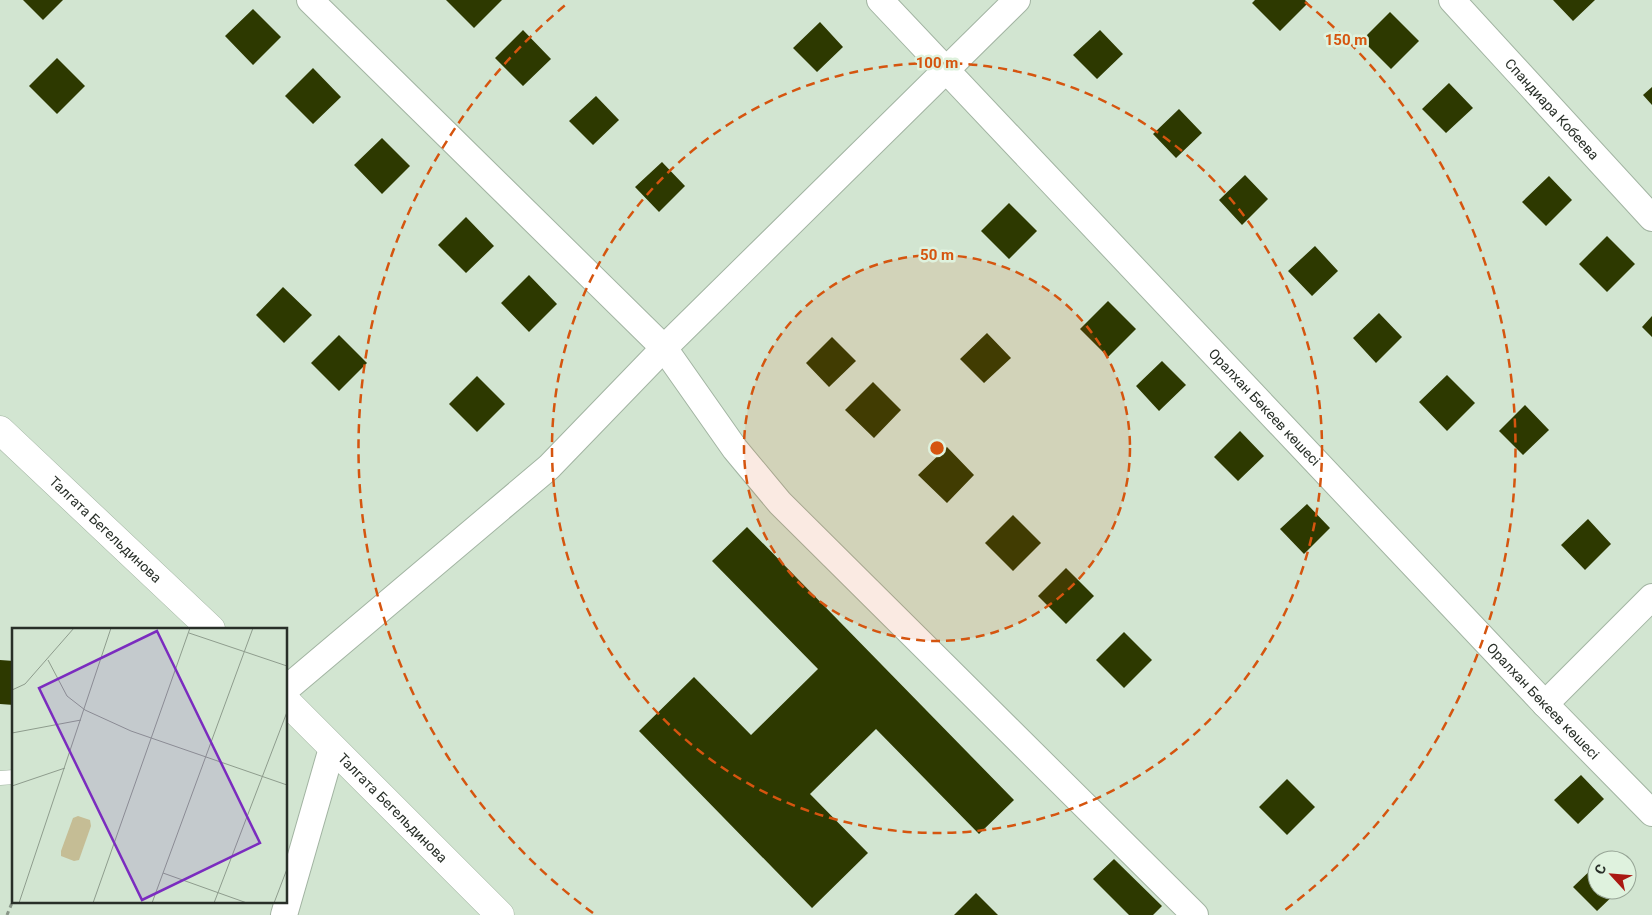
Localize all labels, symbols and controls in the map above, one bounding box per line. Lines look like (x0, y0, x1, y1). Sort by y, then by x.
text: 150 m (1325, 31, 1367, 49)
text: 100 m (916, 54, 958, 72)
street label: Спандиара Кобеева (1502, 55, 1602, 163)
text: 50 m (920, 246, 954, 264)
street label: Оралхан Бөкеев көшесі (1206, 345, 1324, 469)
centre of rings (928, 439, 946, 457)
street label: Талгата Бегельдинова (46, 473, 165, 586)
inset map (12, 628, 288, 902)
street label: Оралхан Бөкеев көшесі (1484, 640, 1603, 762)
street label: Талгата Бегельдинова (335, 750, 451, 866)
north arrow (1587, 850, 1637, 900)
text: С (1591, 862, 1610, 877)

